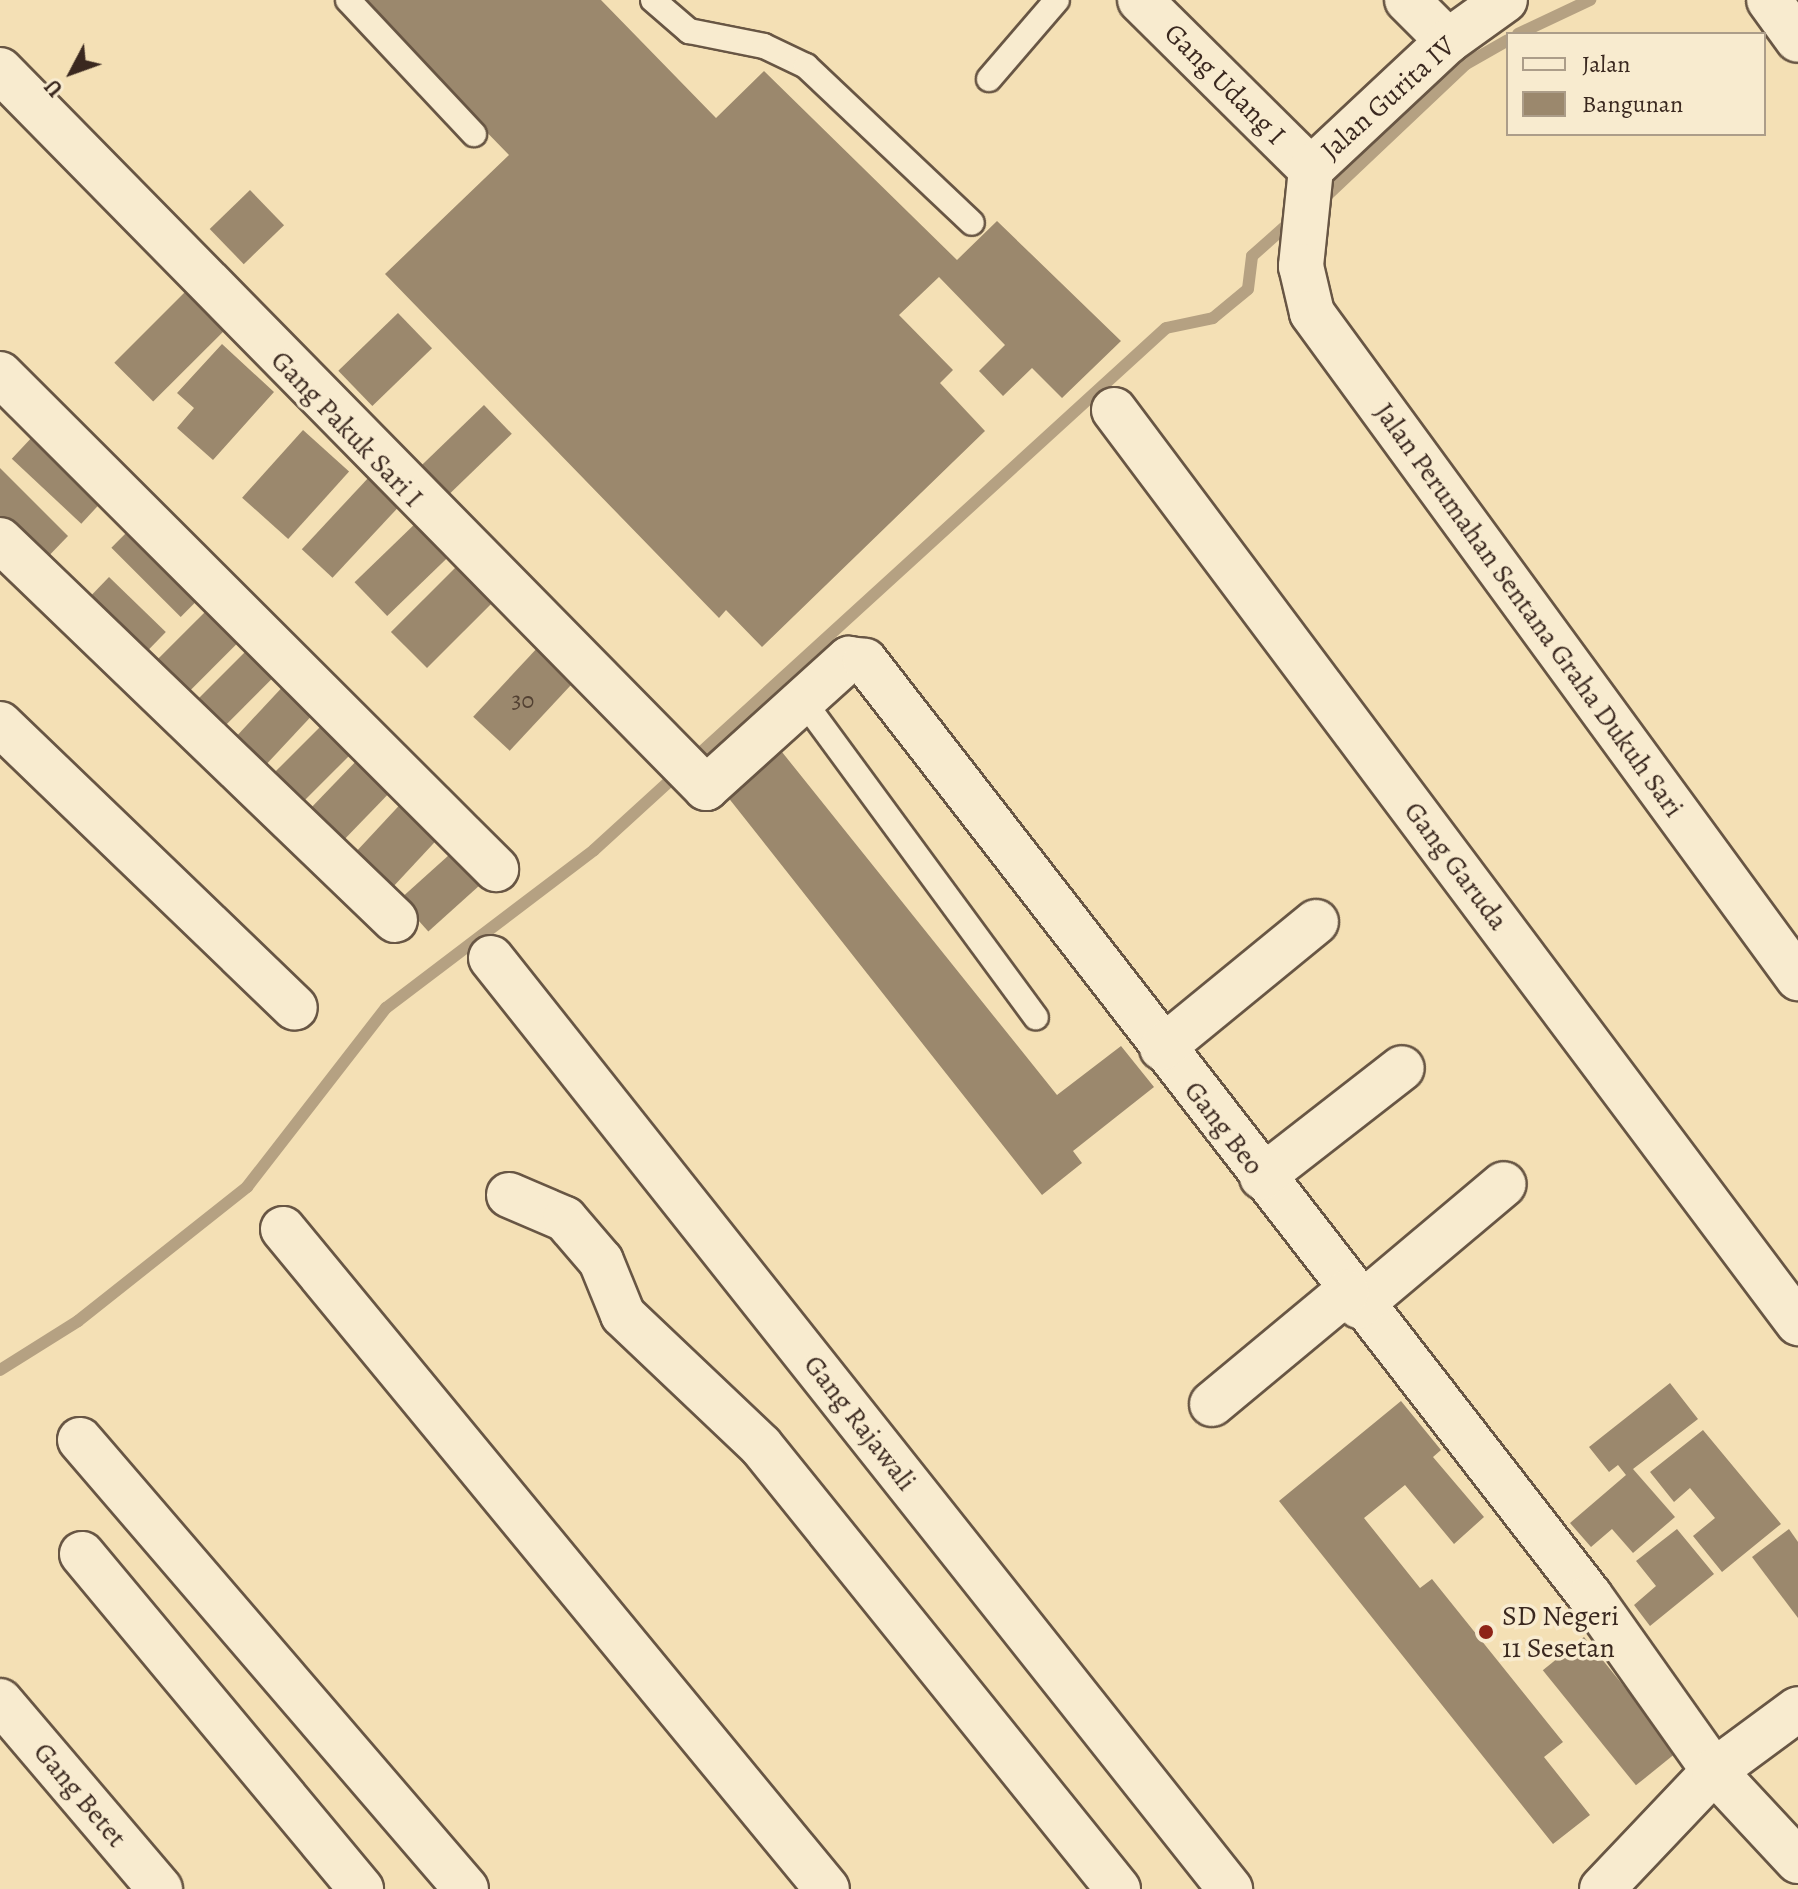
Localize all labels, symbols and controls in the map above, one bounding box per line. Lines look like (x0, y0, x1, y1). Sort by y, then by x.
street label: Gang Udang I (1157, 16, 1293, 152)
street label: Jalan Gurita IV (1314, 29, 1462, 167)
north arrow (32, 32, 112, 112)
legend (1506, 32, 1766, 136)
text: Jalan (1582, 48, 1631, 80)
text: U (38, 72, 70, 103)
text: Bangunan (1582, 88, 1683, 120)
street label: Gang Pakuk Sari I (264, 344, 430, 514)
street label: Jalan Perumahan Sentana Graha Dukuh Sari (1367, 396, 1691, 824)
house number: 30 (512, 687, 534, 715)
street label: Gang Garuda (1397, 795, 1515, 937)
street label: Gang Beo (1177, 1075, 1271, 1181)
street label: Gang Rajawali (797, 1349, 923, 1497)
place label: SD Negeri 11 Sesetan (1502, 1599, 1619, 1665)
marker: SD Negeri 11 Sesetan (1477, 1623, 1495, 1641)
street label: Gang Betet (27, 1736, 133, 1854)

